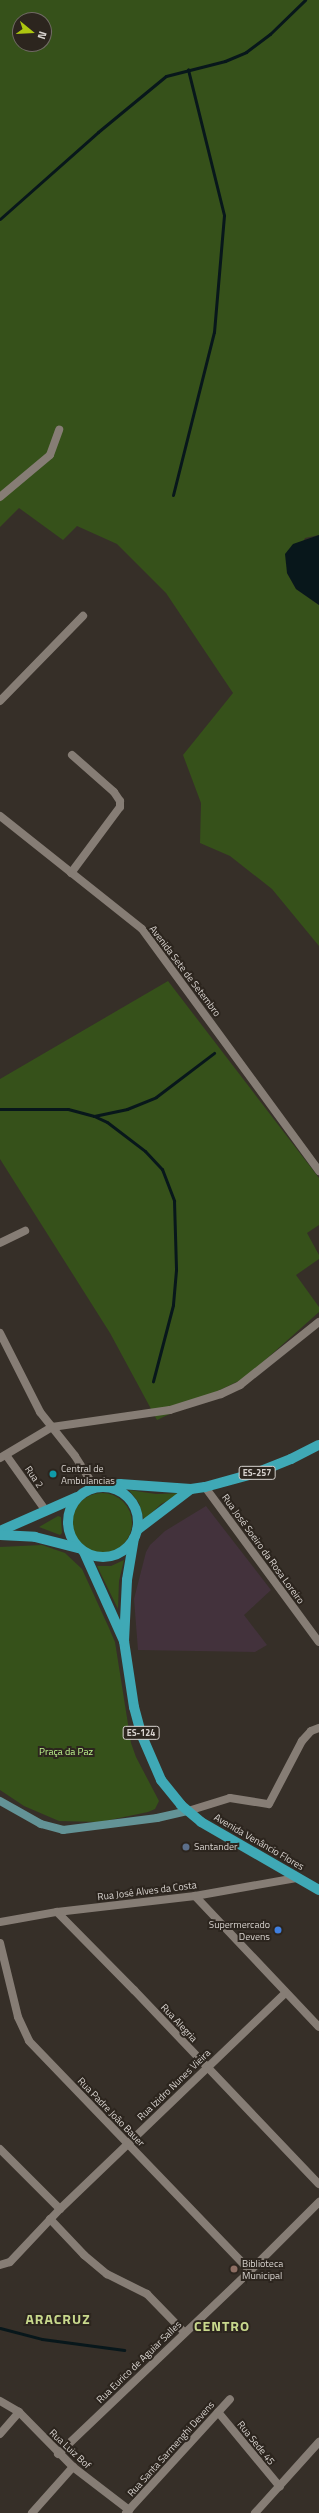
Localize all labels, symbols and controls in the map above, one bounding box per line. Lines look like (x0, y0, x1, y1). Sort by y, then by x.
north arrow (12, 12, 52, 52)
text: N (34, 29, 51, 41)
street label: Avenida Sete de Setembro (147, 923, 223, 1019)
place label: Central de Ambulancias (61, 1462, 115, 1486)
street label: Rua 2 (22, 1464, 46, 1490)
road number: ES-257 (238, 1466, 276, 1480)
marker: Central de Ambulancias (48, 1469, 58, 1479)
street label: Rua José Soeiro da Rosa Loreiro (219, 1492, 307, 1606)
road number: ES-124 (122, 1726, 160, 1740)
park label: Praça da Paz (39, 1746, 93, 1758)
street label: Avenida Venâncio Flores (212, 1811, 306, 1873)
place label: Santander (194, 1841, 237, 1853)
marker: Santander (181, 1842, 191, 1852)
street label: Rua José Alves da Costa (97, 1879, 197, 1903)
place label: Supermercado Devens (209, 1918, 270, 1942)
marker: Supermercado Devens (273, 1925, 283, 1935)
street label: Rua Alegria (158, 2001, 200, 2045)
street label: Rua Izidro Nunes Vieira (135, 2047, 213, 2123)
street label: Rua Padre João Bauer (75, 2075, 147, 2149)
place label: Biblioteca Municipal (242, 2257, 283, 2280)
marker: Biblioteca Municipal (229, 2264, 239, 2274)
district label: ARACRUZ (25, 2311, 91, 2327)
street label: Rua Eurico de Aguiar Salles (94, 2318, 184, 2406)
district label: CENTRO (194, 2318, 250, 2334)
street label: Rua Santa Sarmenghi Devens (125, 2399, 217, 2499)
street label: Rua Sede 45 (235, 2419, 277, 2467)
street label: Rua Luiz Bof (47, 2427, 93, 2471)

